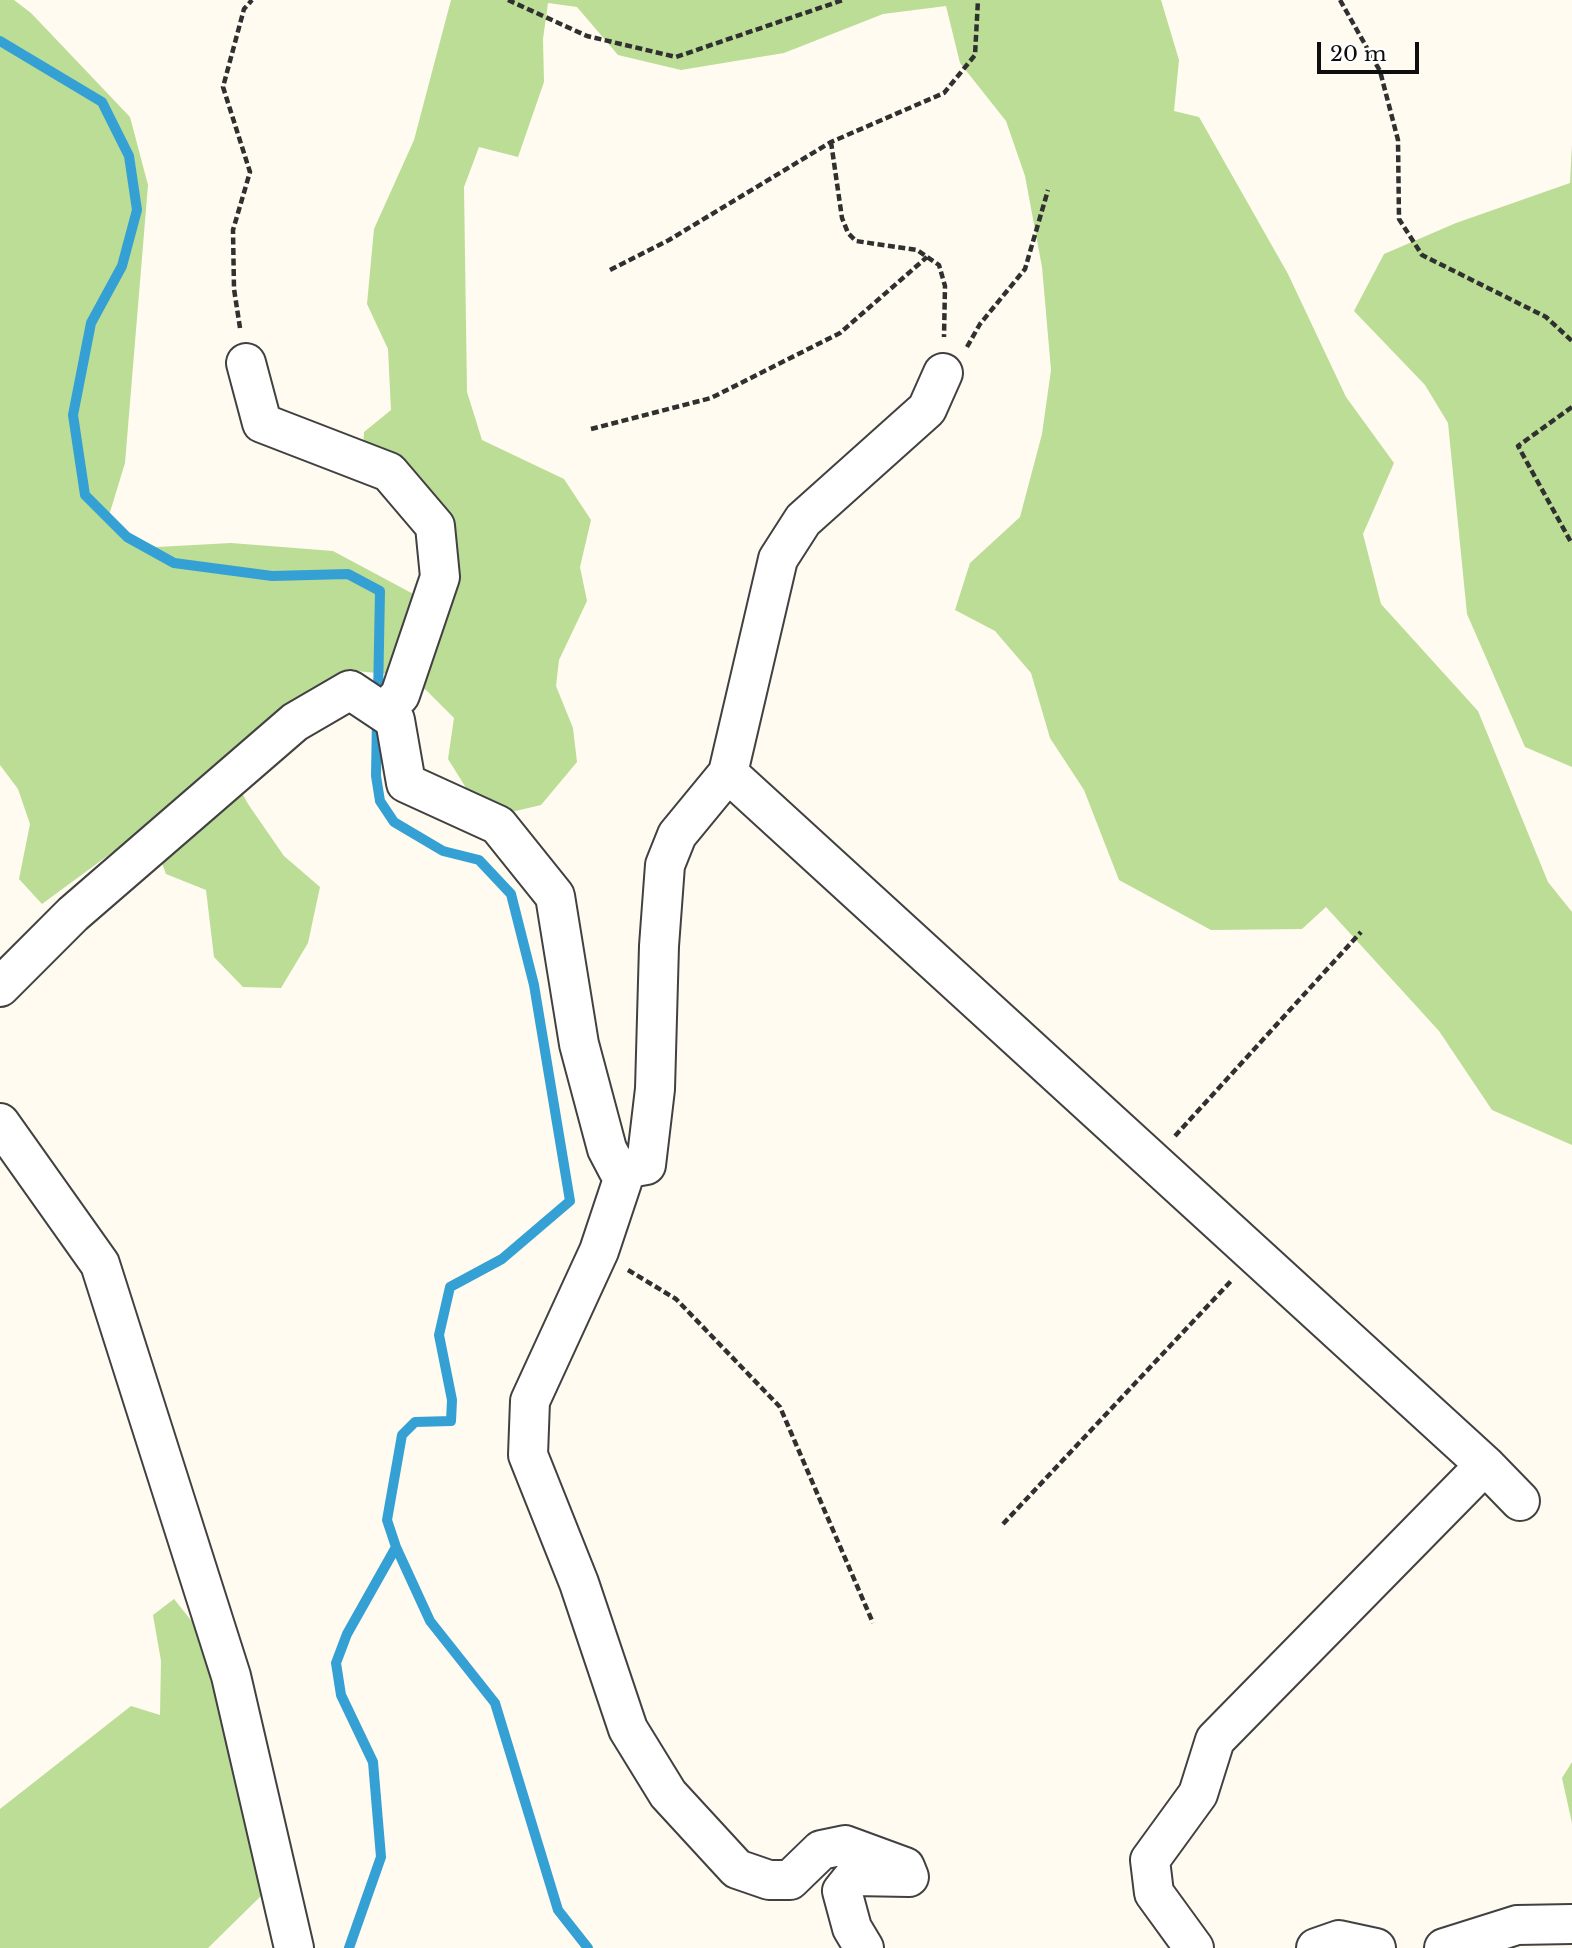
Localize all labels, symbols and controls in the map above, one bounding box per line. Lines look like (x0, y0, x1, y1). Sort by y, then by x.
scale bar (1320, 28, 1422, 72)
text: 20 m (1330, 41, 1387, 67)

